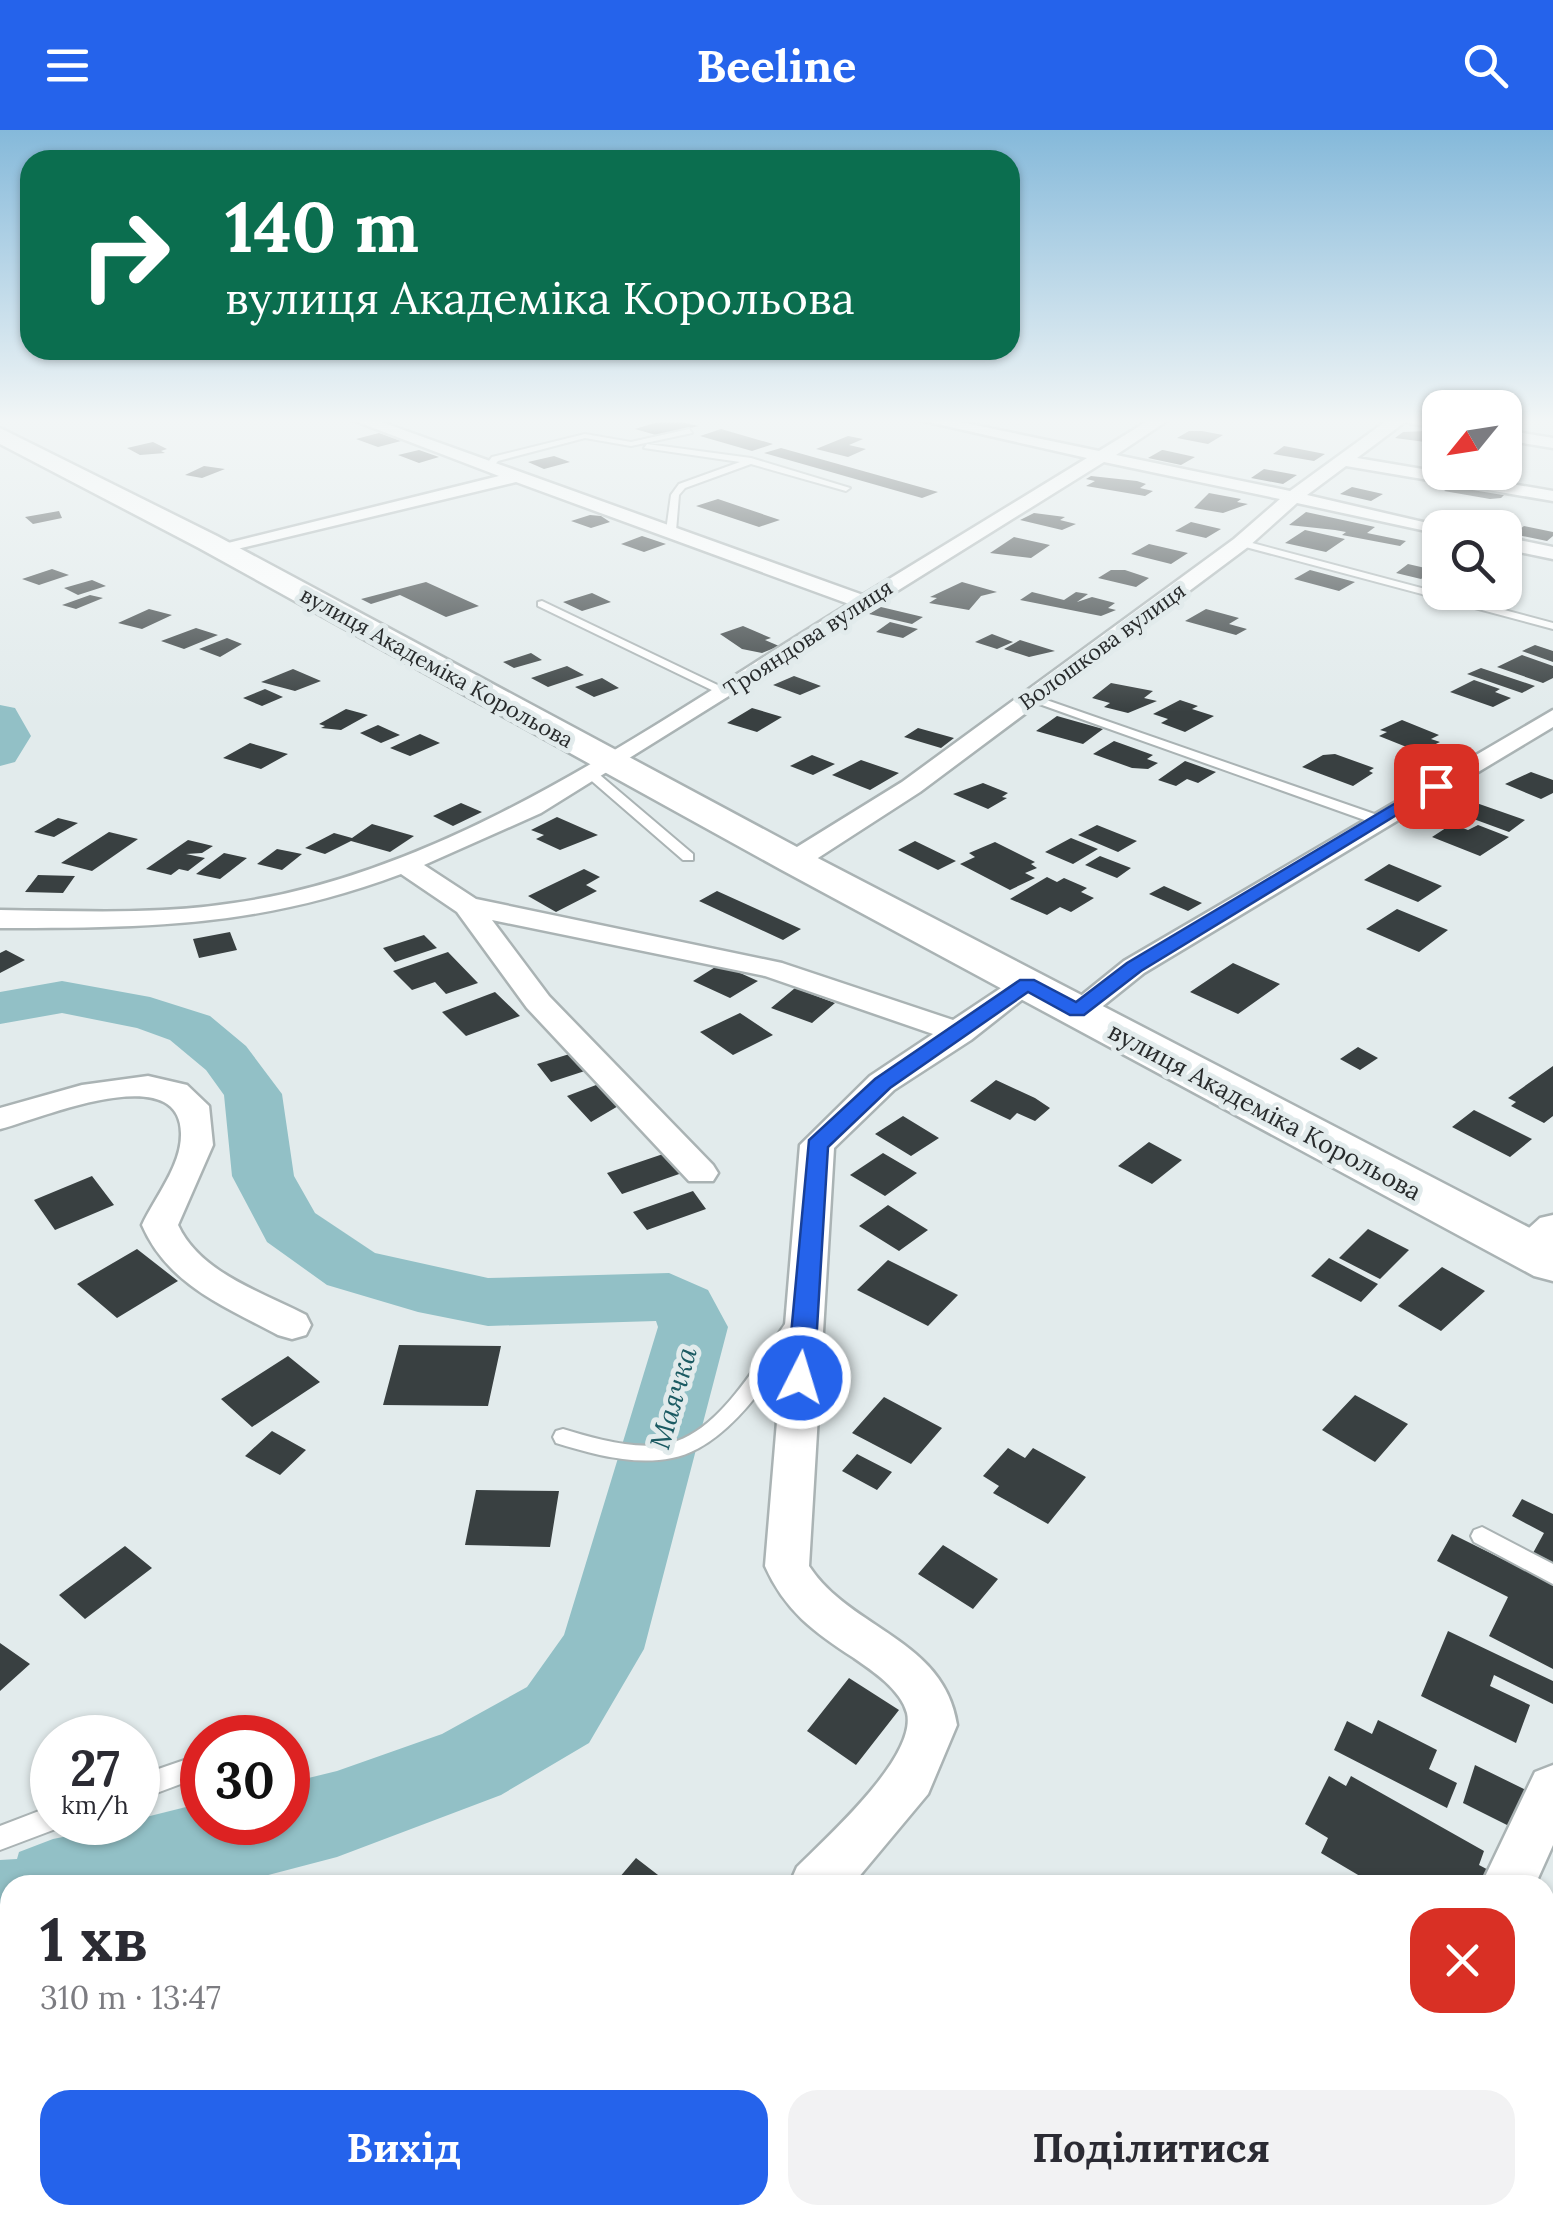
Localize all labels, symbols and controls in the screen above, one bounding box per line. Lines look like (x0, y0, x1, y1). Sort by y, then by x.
text: Beeline (697, 37, 856, 94)
icon: menu (40, 38, 95, 93)
icon: search (1458, 38, 1513, 93)
text: 140 m (225, 182, 419, 271)
icon: right (60, 190, 190, 320)
text: вулиця Академіка Корольова (225, 269, 855, 326)
north arrow (1422, 390, 1522, 490)
map controls (1422, 390, 1522, 610)
button: search (1422, 510, 1522, 610)
street label: Трояндова вулиця (718, 573, 898, 703)
street label: Волошкова вулиця (1013, 576, 1191, 716)
street label: вулиця Академіка Корольова (296, 580, 578, 754)
pin (1394, 744, 1479, 829)
icon: arrive (1409, 759, 1464, 814)
street label: вулиця Академіка Корольова (1103, 1015, 1427, 1207)
position arrow (748, 1326, 852, 1430)
water label: Маячка (641, 1342, 705, 1453)
speed limit sign: 30 (180, 1715, 310, 1845)
text: 27 (70, 1736, 120, 1800)
text: km/h (61, 1789, 129, 1821)
text: 1 хв (40, 1901, 148, 1977)
button: close (1410, 1908, 1515, 2013)
text: 310 m · 13:47 (40, 1977, 221, 2018)
button: Вихід (40, 2090, 768, 2205)
button: Поділитися (788, 2090, 1515, 2205)

